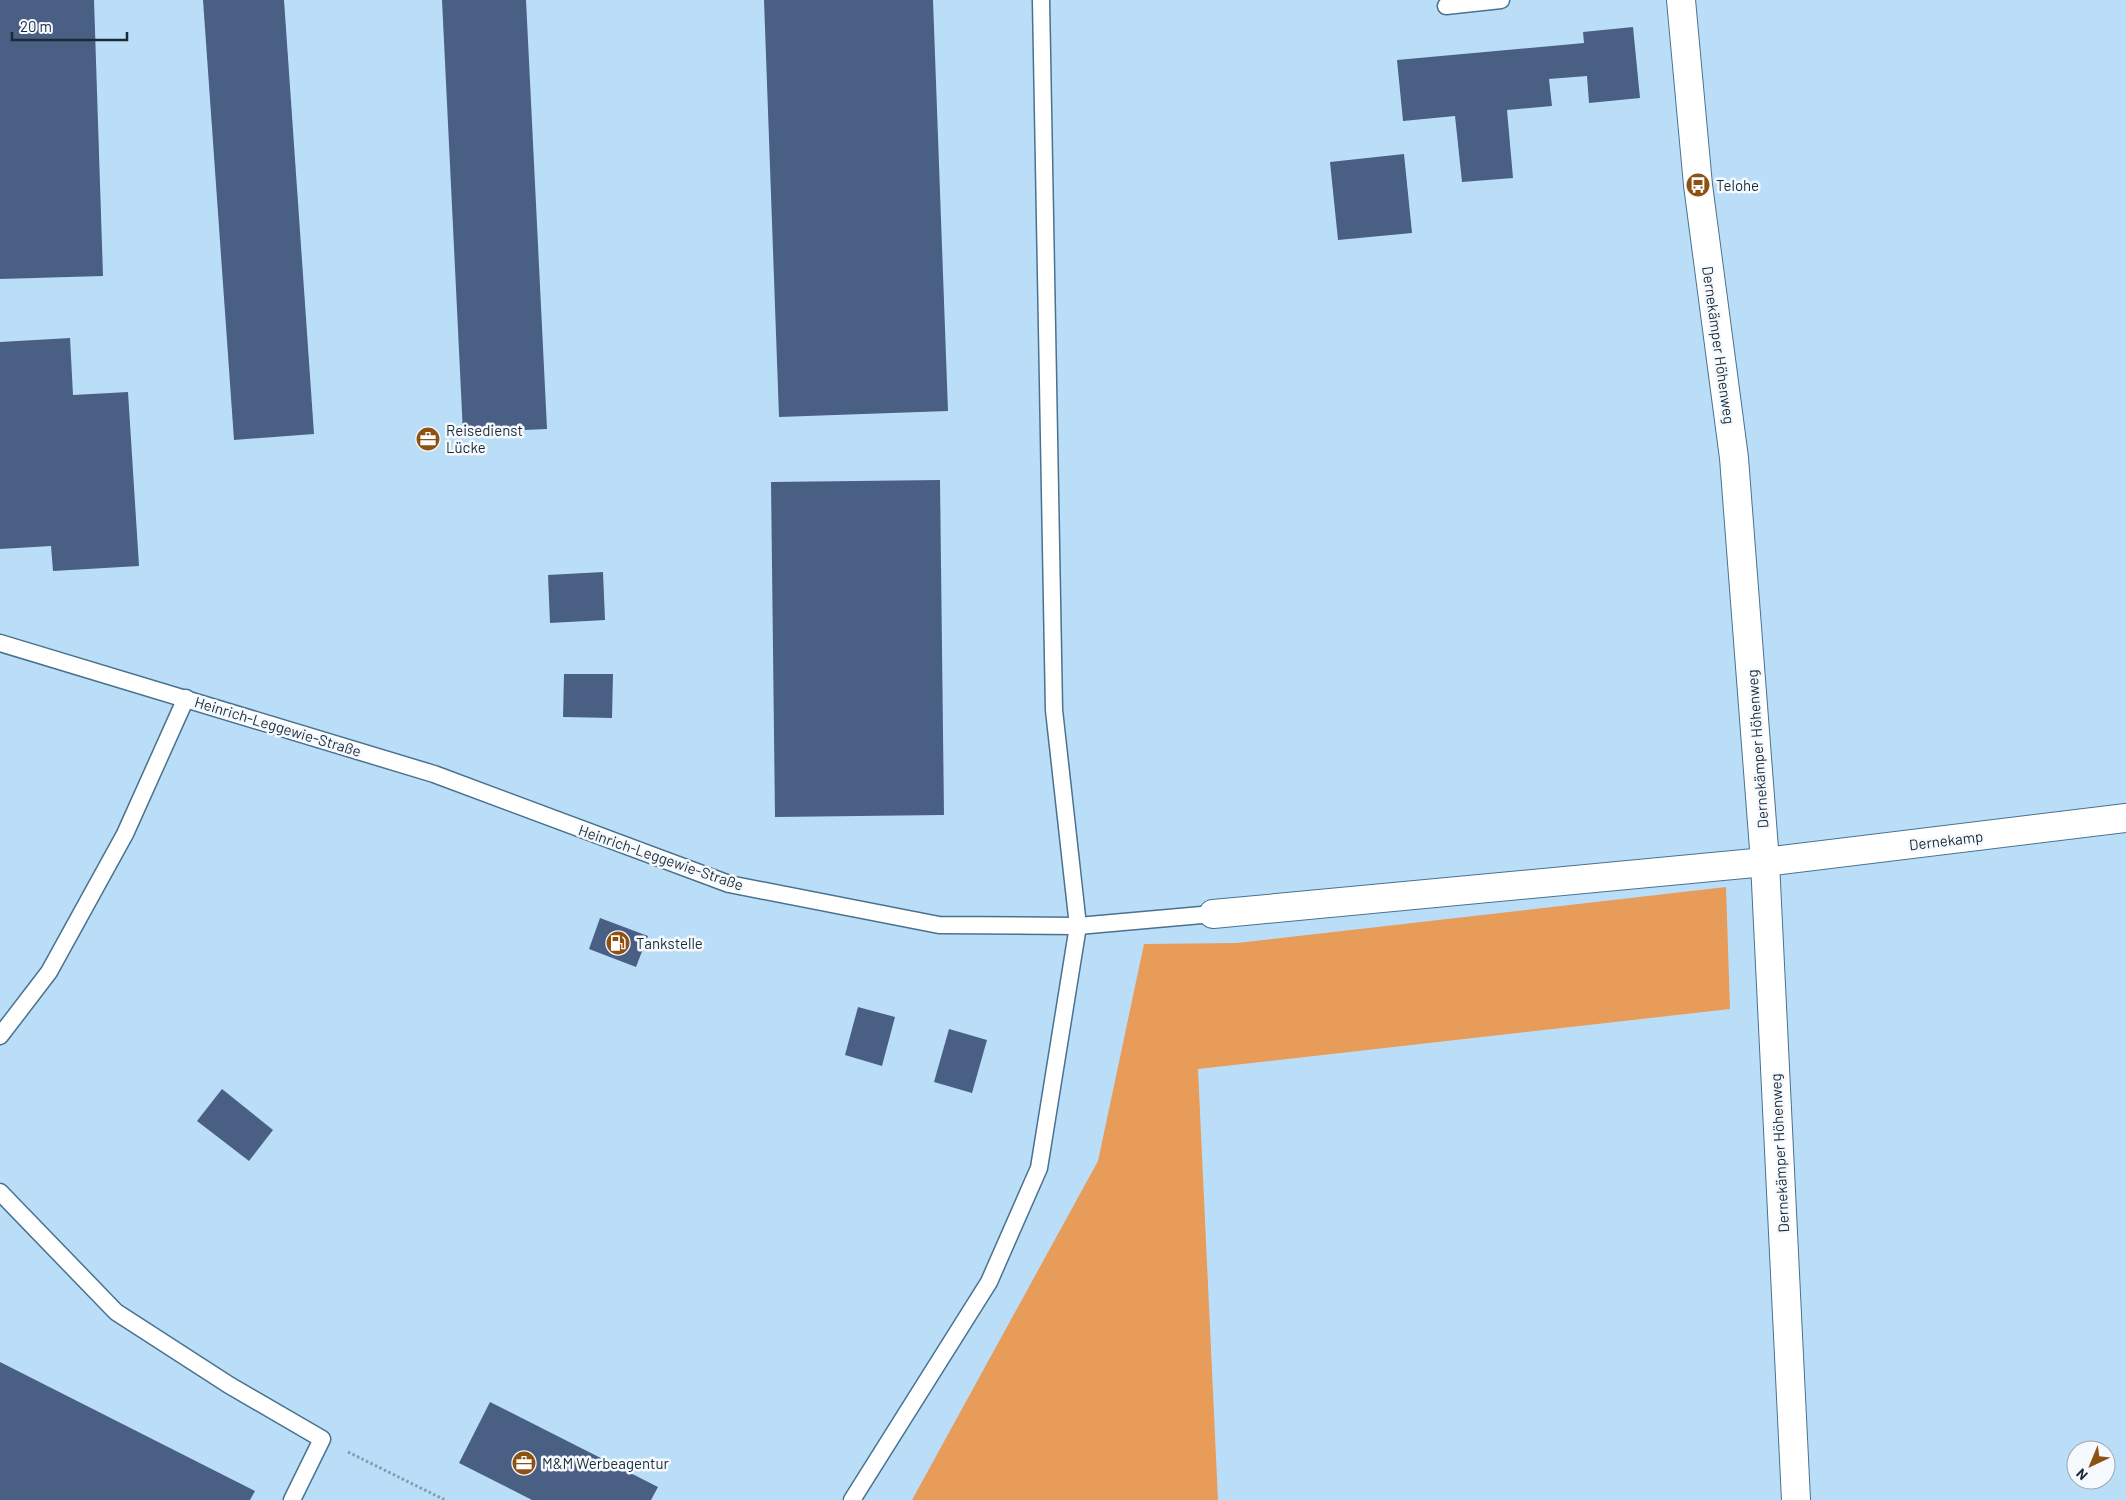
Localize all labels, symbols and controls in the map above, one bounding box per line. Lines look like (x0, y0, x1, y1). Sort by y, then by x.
scale bar (12, 10, 128, 42)
text: 20 m (20, 17, 52, 35)
bus stop icon: Telohe (1685, 172, 1711, 198)
place label: Telohe (1716, 176, 1759, 194)
street label: Dernekämper Höhenweg (1699, 265, 1739, 425)
place label: Reisedienst Lücke (446, 421, 523, 456)
office icon: Reisedienst Lücke (415, 426, 441, 452)
street label: Dernekämper Höhenweg (1742, 669, 1772, 829)
street label: Heinrich-Leggewie-Straße (193, 692, 363, 760)
street label: Heinrich-Leggewie-Straße (576, 820, 746, 894)
street label: Dernekamp (1908, 827, 1984, 853)
fuel station icon: Tankstelle (605, 930, 631, 956)
place label: Tankstelle (636, 934, 703, 952)
street label: Dernekämper Höhenweg (1766, 1073, 1792, 1233)
north arrow (2066, 1440, 2116, 1490)
office icon: M&M Werbeagentur (511, 1450, 537, 1476)
place label: M&M Werbeagentur (542, 1454, 669, 1472)
text: N (2072, 1465, 2091, 1484)

